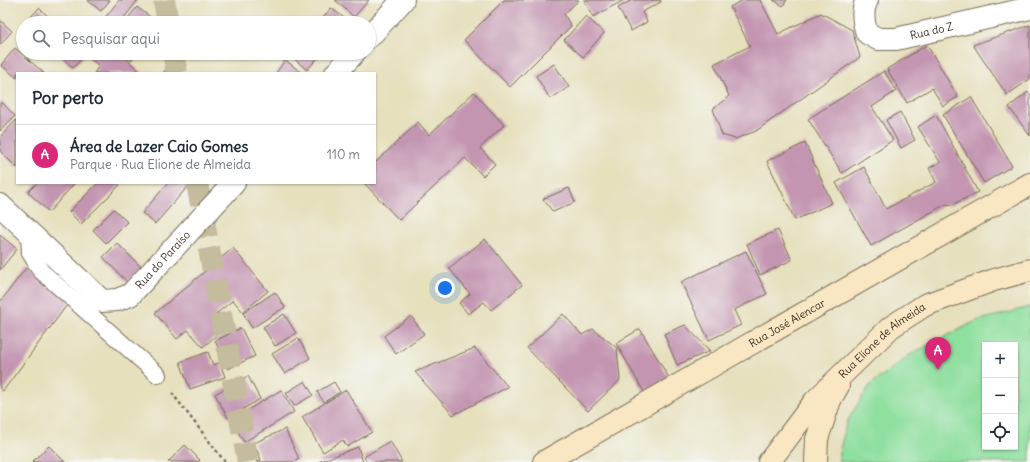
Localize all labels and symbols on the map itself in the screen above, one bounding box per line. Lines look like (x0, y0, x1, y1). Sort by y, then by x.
street label: Rua do Z (909, 19, 954, 43)
street label: Rua do Paraíso (132, 228, 193, 292)
your location (435, 278, 455, 298)
street label: Rua José Alencar (746, 295, 828, 350)
street label: Rua Elione de Almeida (836, 300, 928, 381)
pin: A (925, 337, 951, 370)

